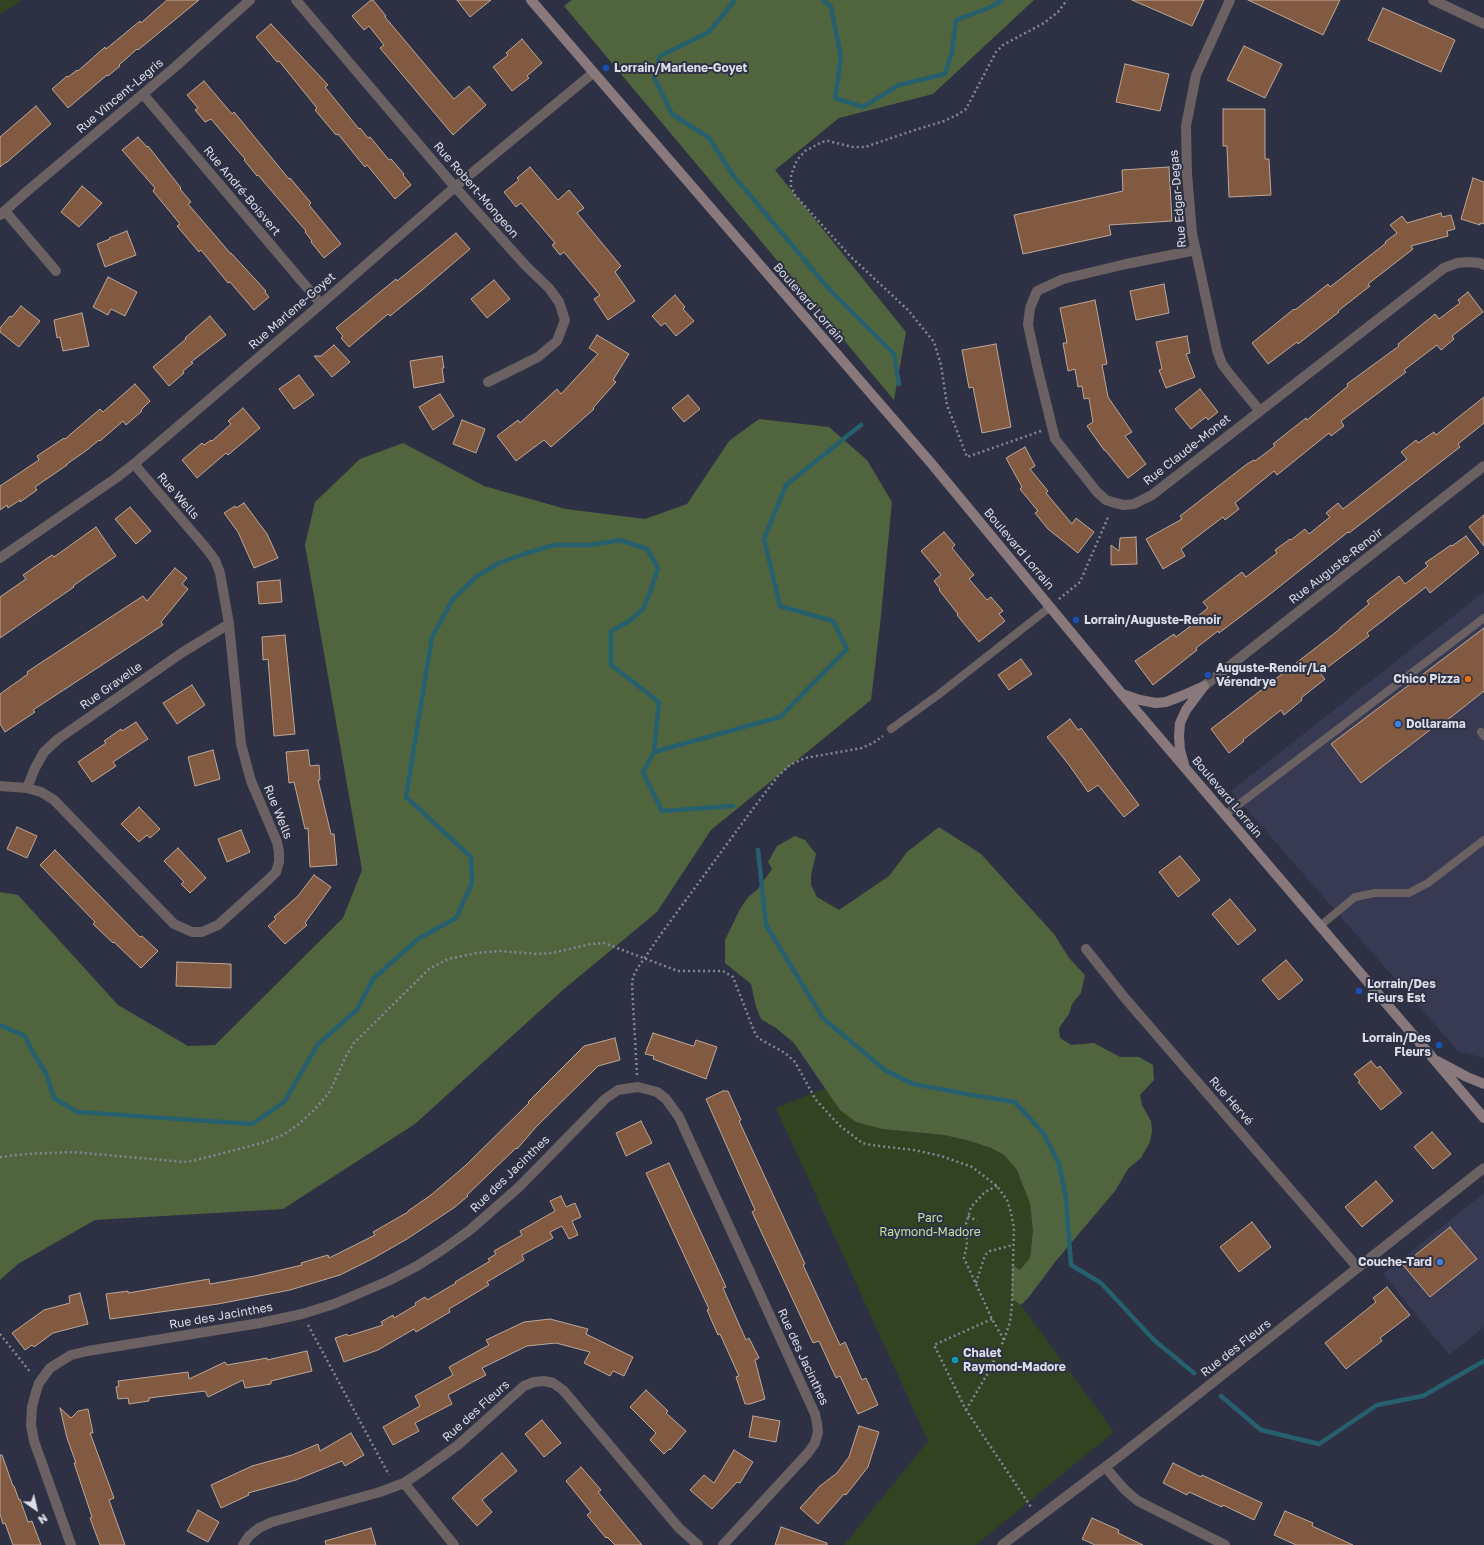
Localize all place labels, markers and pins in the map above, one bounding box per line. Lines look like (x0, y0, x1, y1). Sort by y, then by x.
place label: Lorrain/Marlene-Goyet (614, 61, 747, 75)
marker: Lorrain/Marlene-Goyet (601, 63, 611, 73)
place label: Lorrain/Auguste-Renoir (1084, 613, 1221, 627)
marker: Lorrain/Auguste-Renoir (1071, 615, 1081, 625)
place label: Auguste-Renoir/La Vérendrye (1216, 661, 1326, 689)
marker: Auguste-Renoir/La Vérendrye (1203, 670, 1213, 680)
place label: Chico Pizza (1393, 672, 1460, 686)
marker: Chico Pizza (1463, 674, 1473, 684)
place label: Dollarama (1406, 717, 1466, 731)
marker: Dollarama (1393, 719, 1403, 729)
place label: Lorrain/Des Fleurs Est (1367, 977, 1436, 1005)
marker: Lorrain/Des Fleurs Est (1354, 986, 1364, 996)
place label: Lorrain/Des Fleurs (1362, 1031, 1431, 1059)
marker: Lorrain/Des Fleurs (1434, 1040, 1444, 1050)
place label: Couche-Tard (1358, 1255, 1432, 1269)
marker: Couche-Tard (1435, 1257, 1445, 1267)
place label: Chalet Raymond-Madore (963, 1346, 1066, 1374)
marker: Chalet Raymond-Madore (950, 1355, 960, 1365)

